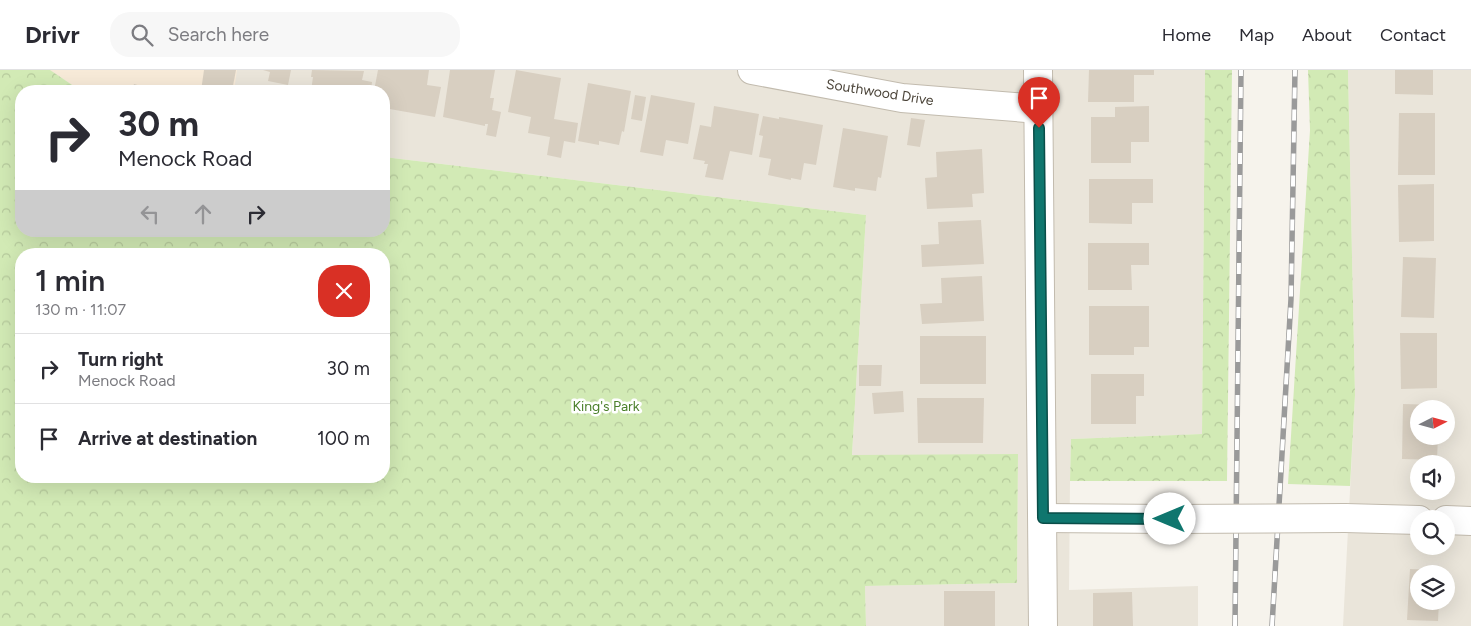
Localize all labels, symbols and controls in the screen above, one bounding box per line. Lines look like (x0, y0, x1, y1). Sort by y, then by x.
search box (110, 12, 460, 57)
text: Drivr (25, 20, 80, 49)
icon: search (128, 21, 156, 49)
text: Search here (168, 23, 269, 46)
text: Home (1162, 24, 1211, 46)
text: Map (1239, 24, 1274, 46)
text: About (1302, 24, 1352, 46)
text: Contact (1380, 24, 1446, 46)
street label: Southwood Drive (825, 76, 935, 109)
pin (1018, 77, 1060, 128)
icon: arrive (1025, 84, 1053, 112)
text: 30 m (118, 103, 199, 145)
icon: right (35, 105, 100, 170)
text: Menock Road (118, 145, 252, 172)
icon: left (136, 200, 164, 228)
icon: ahead (189, 200, 217, 228)
icon: right (242, 200, 270, 228)
text: 1 min (35, 262, 105, 299)
button: close (318, 265, 370, 317)
text: 130 m · 11:07 (35, 300, 126, 319)
text: Turn right (78, 348, 164, 371)
icon: right (35, 355, 63, 383)
text: 30 m (327, 357, 370, 380)
text: Menock Road (78, 371, 176, 390)
park label: King's Park (572, 398, 640, 415)
north arrow (1410, 400, 1455, 445)
map controls (1410, 400, 1455, 610)
icon: arrive (35, 425, 63, 453)
text: Arrive at destination (78, 427, 257, 450)
text: 100 m (317, 427, 370, 450)
button: sound (1410, 455, 1455, 500)
position arrow (1143, 492, 1195, 544)
button: search (1410, 510, 1455, 555)
button: layers (1410, 565, 1455, 610)

